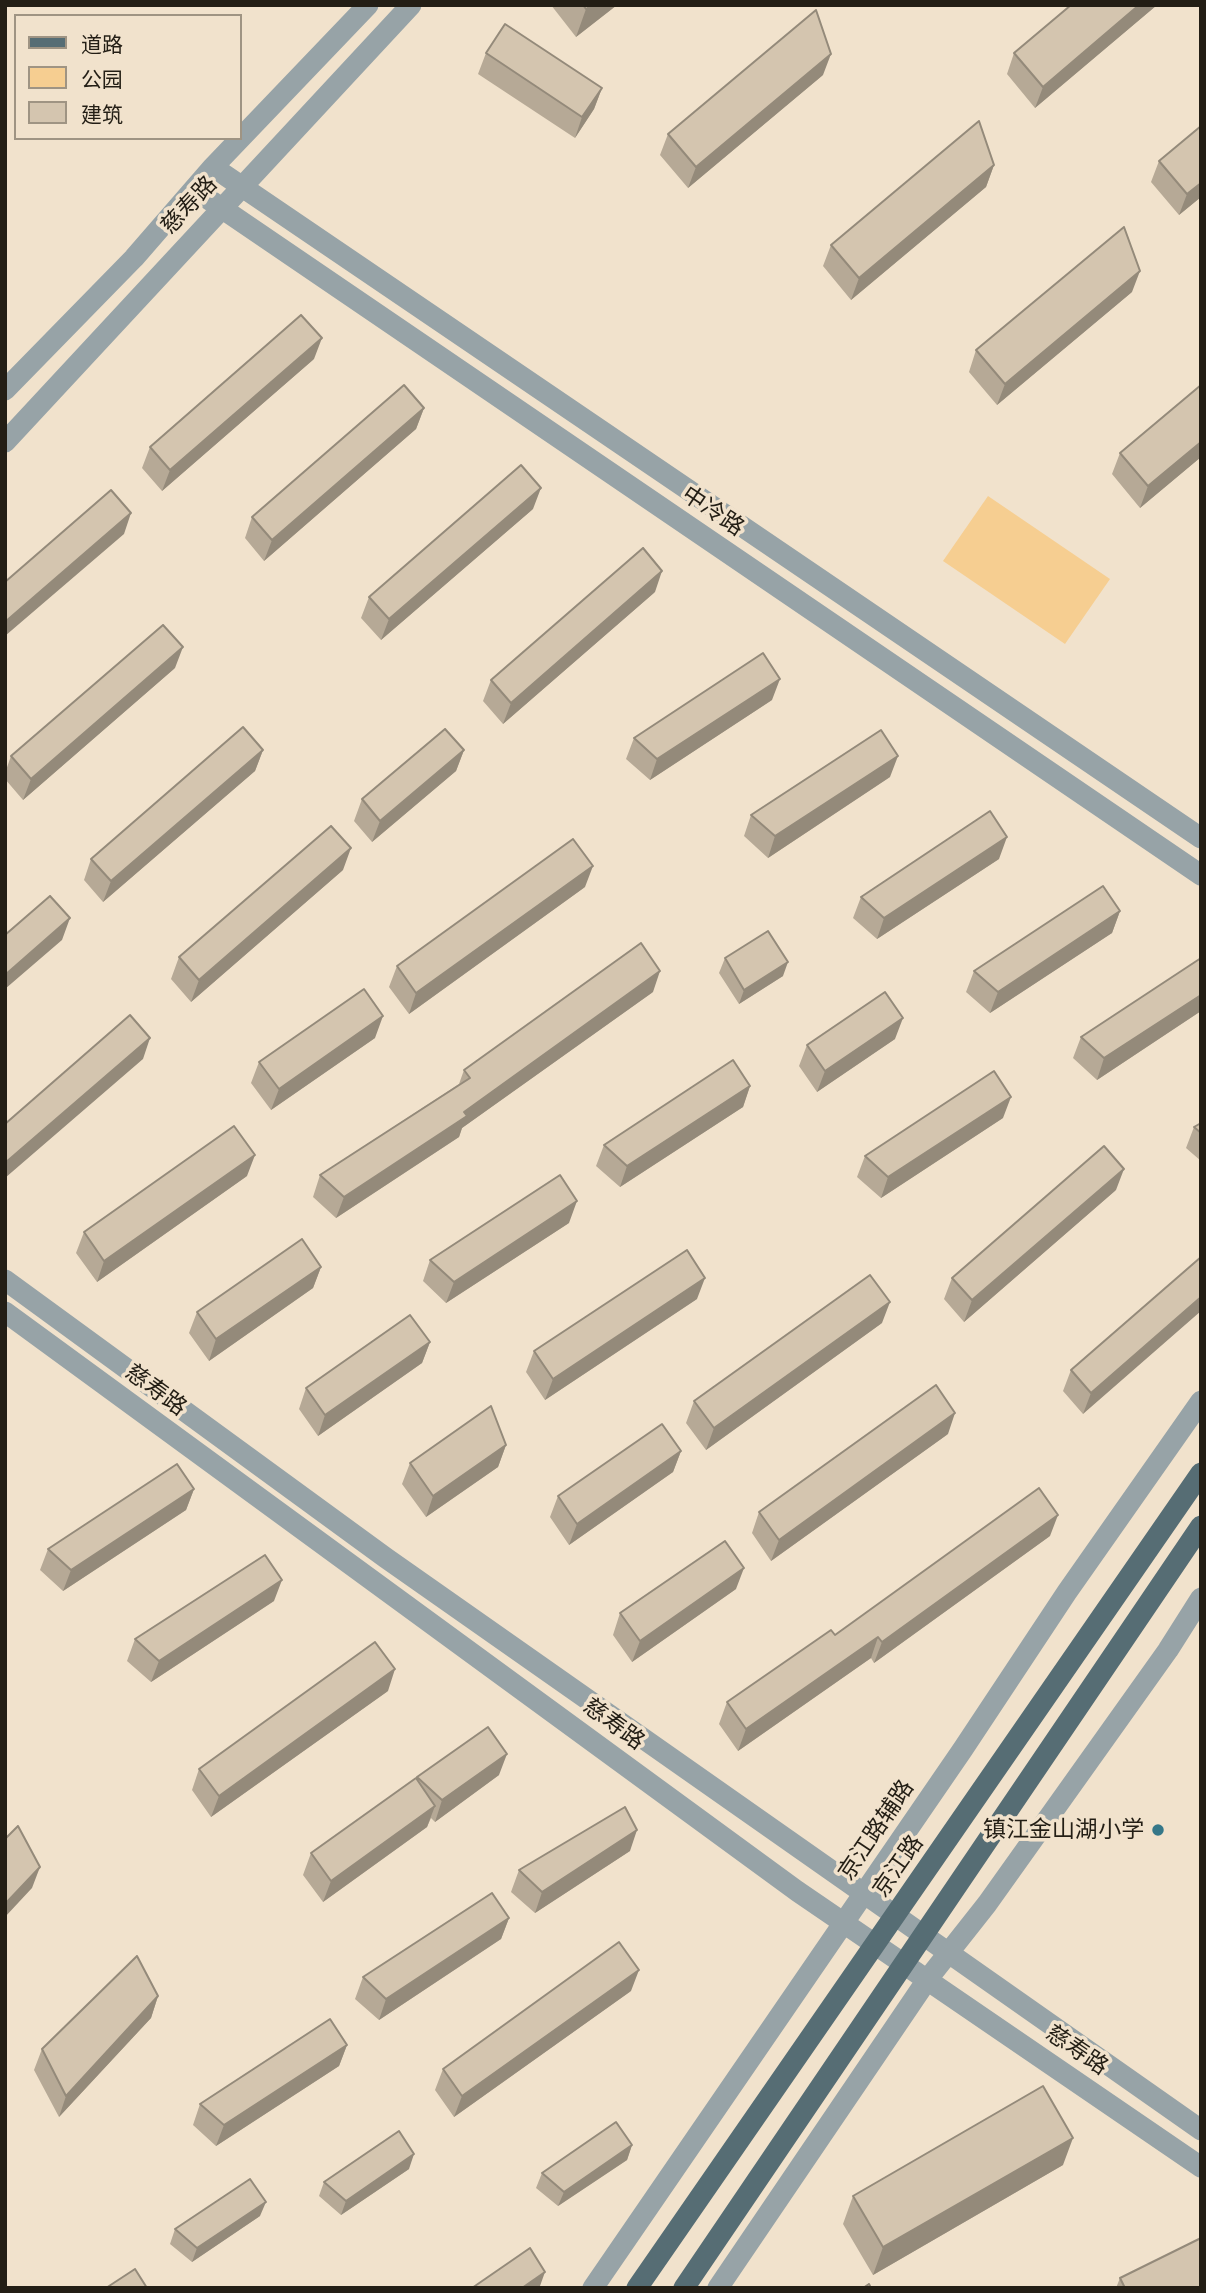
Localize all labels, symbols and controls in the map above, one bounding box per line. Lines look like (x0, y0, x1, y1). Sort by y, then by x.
legend (14, 14, 242, 140)
text: 道路 (81, 31, 123, 57)
text: 公园 (81, 66, 123, 92)
text: 建筑 (81, 101, 123, 127)
street label: 慈寿路 (155, 170, 223, 240)
street label: 中冷路 (677, 480, 749, 542)
street label: 慈寿路 (120, 1359, 192, 1421)
street label: 慈寿路 (578, 1693, 650, 1755)
street label: 京江路辅路 (832, 1775, 920, 1885)
place label: 镇江金山湖小学 (983, 1816, 1144, 1844)
marker: 镇江金山湖小学 (1150, 1822, 1166, 1838)
street label: 京江路 (867, 1830, 929, 1902)
street label: 慈寿路 (1041, 2019, 1113, 2081)

